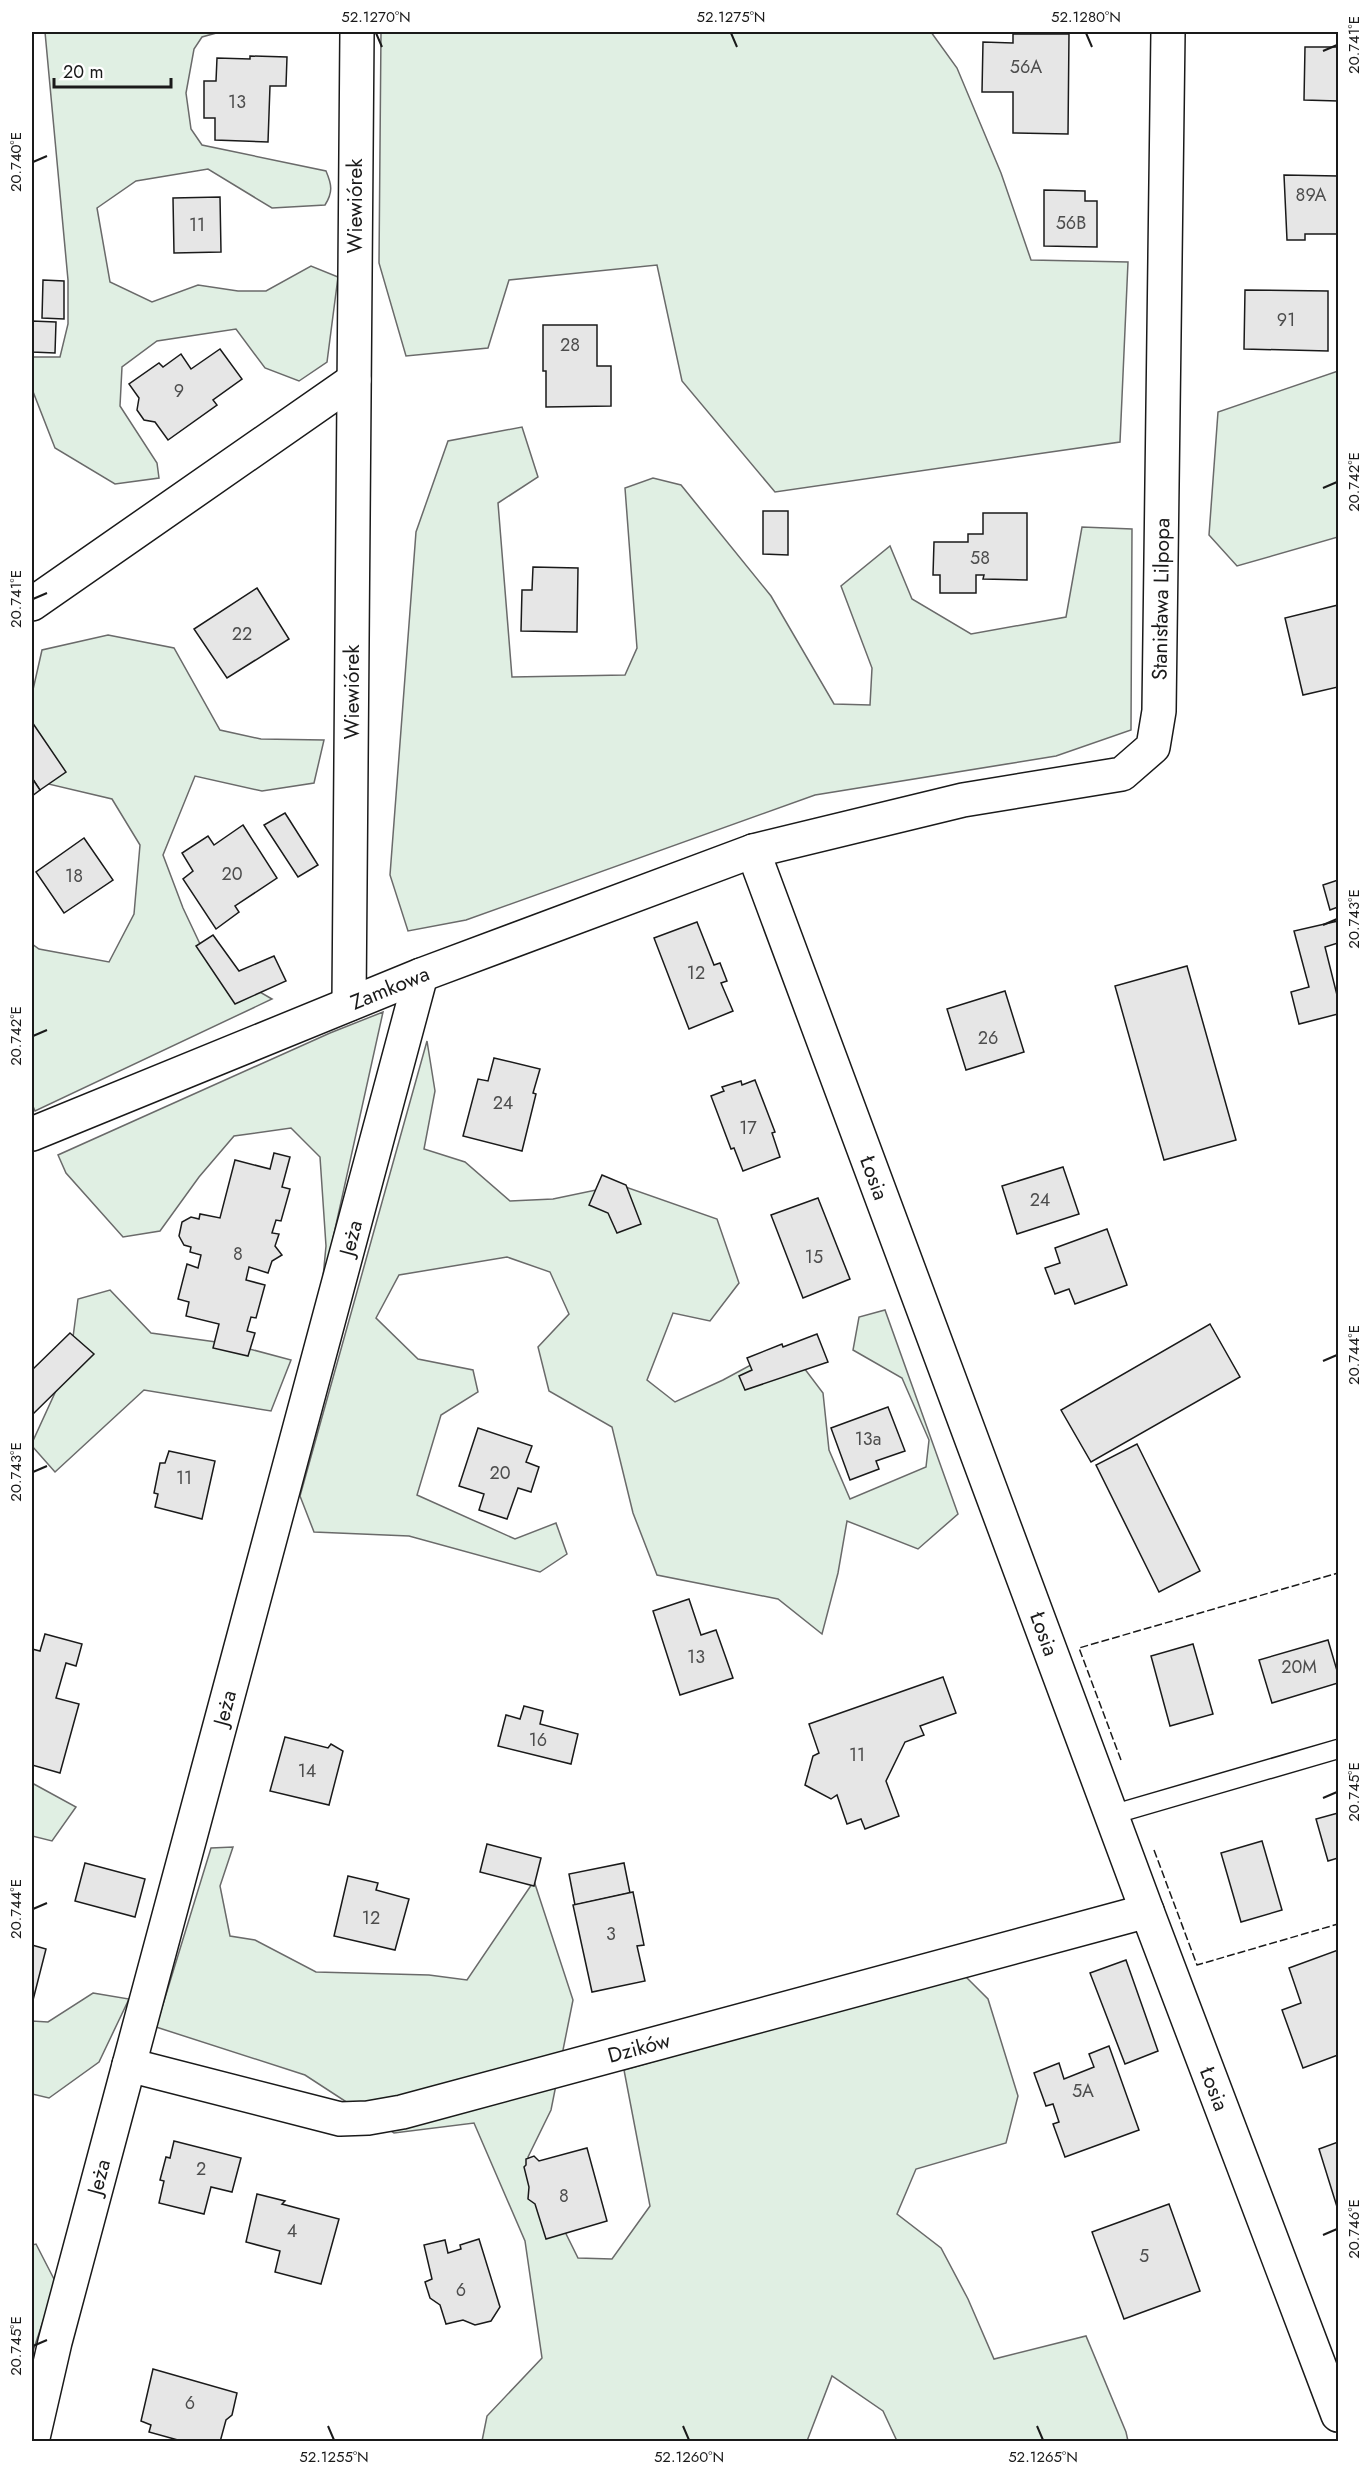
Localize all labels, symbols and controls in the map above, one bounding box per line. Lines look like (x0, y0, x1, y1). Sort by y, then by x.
text: 52.1270°N (341, 6, 411, 28)
text: 52.1275°N (697, 6, 765, 28)
text: 52.1280°N (1051, 6, 1121, 28)
text: 20.741°E (1343, 16, 1365, 74)
scale bar (54, 51, 171, 89)
house number: 56A (1010, 54, 1042, 80)
text: 20 m (63, 59, 103, 85)
house number: 13 (228, 89, 246, 115)
text: 20.740°E (5, 132, 27, 192)
street label: Wiewiórek (340, 158, 370, 253)
house number: 89A (1296, 182, 1327, 208)
house number: 56B (1056, 210, 1086, 236)
house number: 11 (189, 212, 205, 238)
house number: 91 (1277, 307, 1295, 333)
house number: 28 (560, 332, 580, 358)
house number: 9 (174, 378, 184, 404)
text: 20.742°E (1343, 452, 1365, 512)
street label: Stanisława Lilpopa (1145, 518, 1177, 680)
house number: 58 (970, 545, 990, 571)
text: 20.741°E (5, 570, 27, 628)
house number: 22 (232, 621, 252, 647)
street label: Wiewiórek (337, 644, 367, 739)
house number: 20 (221, 861, 243, 887)
house number: 18 (65, 863, 83, 889)
text: 20.743°E (1343, 889, 1365, 949)
street label: Zamkowa (346, 959, 434, 1017)
house number: 12 (687, 960, 705, 986)
text: 20.742°E (5, 1006, 27, 1066)
house number: 26 (978, 1025, 998, 1051)
house number: 24 (493, 1090, 513, 1116)
house number: 17 (739, 1115, 757, 1141)
street label: Łosia (852, 1151, 896, 1204)
house number: 24 (1030, 1187, 1050, 1213)
street label: Jeża (331, 1217, 370, 1262)
house number: 8 (233, 1241, 243, 1267)
house number: 15 (805, 1244, 823, 1270)
text: 20.744°E (1343, 1325, 1365, 1385)
house number: 13a (855, 1426, 881, 1452)
text: 20.743°E (5, 1442, 27, 1502)
house number: 20 (489, 1460, 511, 1486)
house number: 11 (176, 1465, 192, 1491)
street label: Łosia (1022, 1607, 1066, 1660)
house number: 13 (687, 1644, 705, 1670)
house number: 20M (1281, 1654, 1317, 1680)
street label: Jeża (205, 1687, 244, 1732)
house number: 16 (529, 1727, 547, 1753)
house number: 11 (849, 1742, 865, 1768)
house number: 14 (298, 1758, 316, 1784)
text: 20.745°E (1343, 1762, 1365, 1822)
text: 20.744°E (5, 1879, 27, 1939)
house number: 12 (362, 1905, 380, 1931)
house number: 3 (606, 1921, 616, 1947)
street label: Dzików (604, 2025, 674, 2071)
street label: Łosia (1192, 2062, 1236, 2115)
house number: 5A (1072, 2078, 1094, 2104)
street label: Jeża (79, 2156, 118, 2201)
house number: 2 (196, 2156, 206, 2182)
house number: 8 (559, 2183, 569, 2209)
text: 20.746°E (1343, 2199, 1365, 2259)
house number: 4 (287, 2218, 297, 2244)
house number: 5 (1139, 2243, 1149, 2269)
house number: 6 (456, 2277, 466, 2303)
text: 20.745°E (5, 2316, 27, 2376)
house number: 6 (185, 2390, 195, 2416)
text: 52.1255°N (299, 2446, 369, 2468)
text: 52.1260°N (654, 2446, 724, 2468)
text: 52.1265°N (1008, 2446, 1078, 2468)

